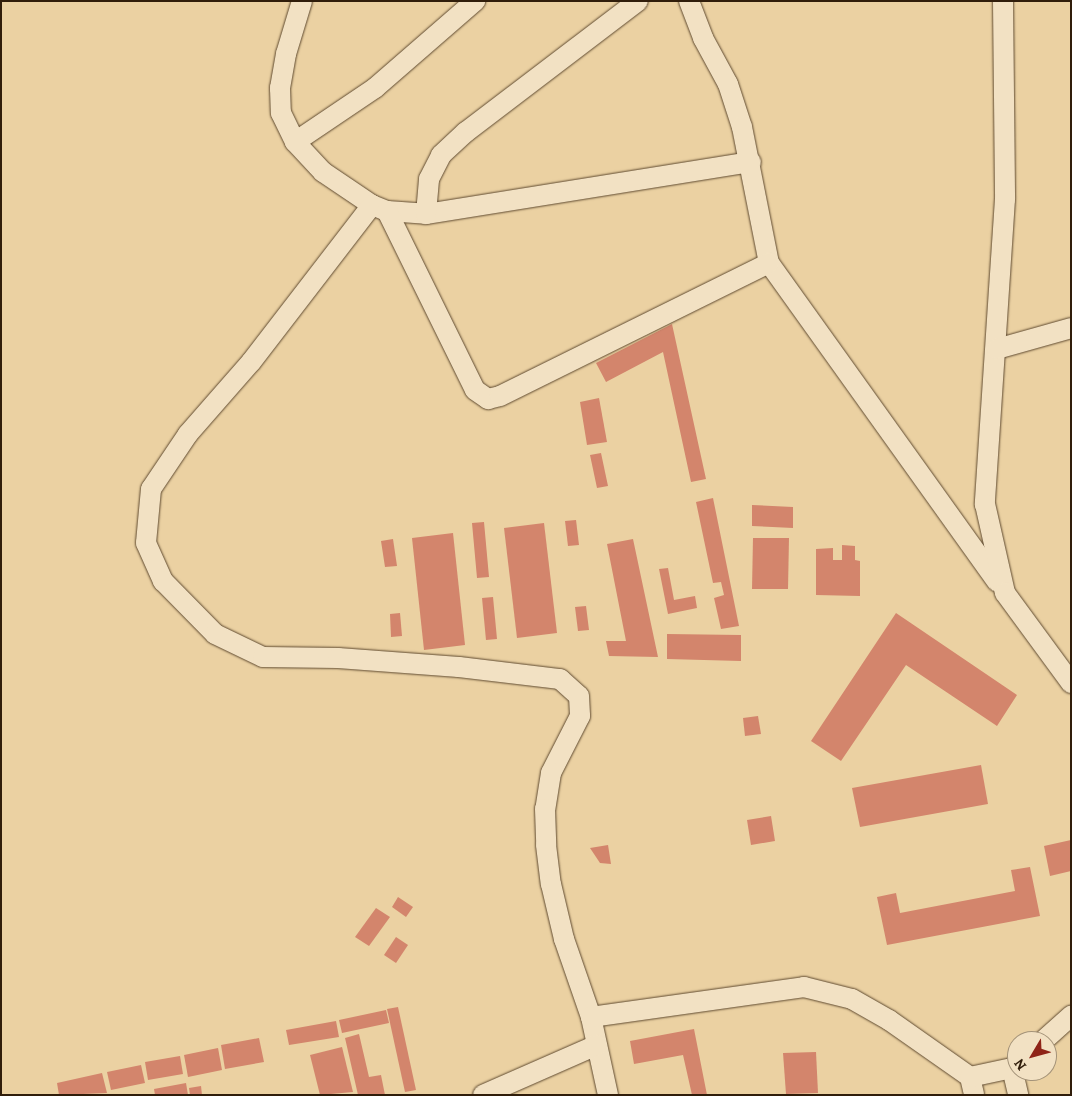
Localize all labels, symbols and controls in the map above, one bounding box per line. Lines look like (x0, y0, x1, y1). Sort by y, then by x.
north arrow (1007, 1031, 1057, 1081)
text: N (1010, 1055, 1031, 1075)

